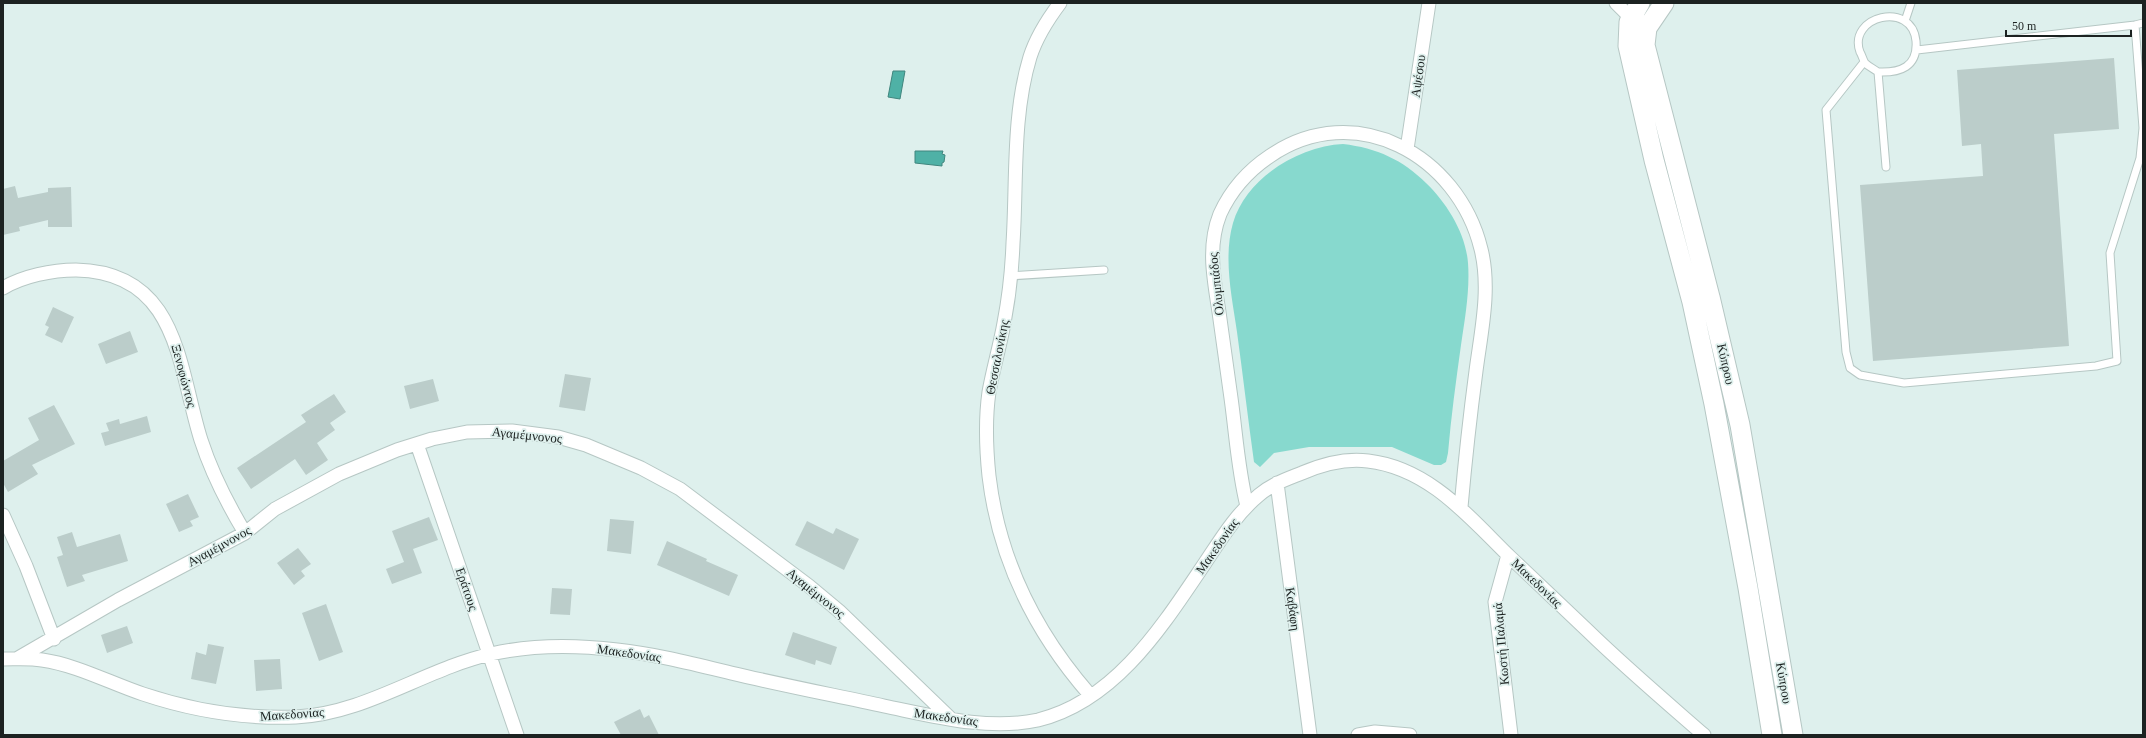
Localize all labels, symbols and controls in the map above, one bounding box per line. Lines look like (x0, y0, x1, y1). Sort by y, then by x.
scale bar (2006, 12, 2131, 38)
text: 50 m (2012, 19, 2037, 33)
street label: Αψέσου (1408, 54, 1428, 98)
street label: Ολυμπιάδος (1205, 251, 1227, 316)
street label: Θεσσαλονίκης (982, 317, 1012, 396)
street label: Κύπρου (1714, 342, 1738, 386)
street label: Ξενοφώντος (168, 343, 200, 410)
street label: Αγαμέμνονος (491, 424, 564, 446)
street label: Μακεδονίας (1192, 515, 1242, 577)
street label: Αγαμέμνονος (185, 522, 254, 570)
street label: Μακεδονίας (1509, 555, 1566, 611)
street label: Εράτους (453, 565, 482, 613)
street label: Αγαμέμνονος (784, 565, 849, 621)
street label: Καβάφη (1283, 586, 1303, 632)
street label: Κωστή Παλαμά (1490, 602, 1512, 686)
street label: Μακεδονίας (596, 641, 663, 665)
street label: Κύπρου (1773, 661, 1795, 705)
street label: Μακεδονίας (259, 704, 325, 724)
street label: Μακεδονίας (913, 705, 980, 729)

